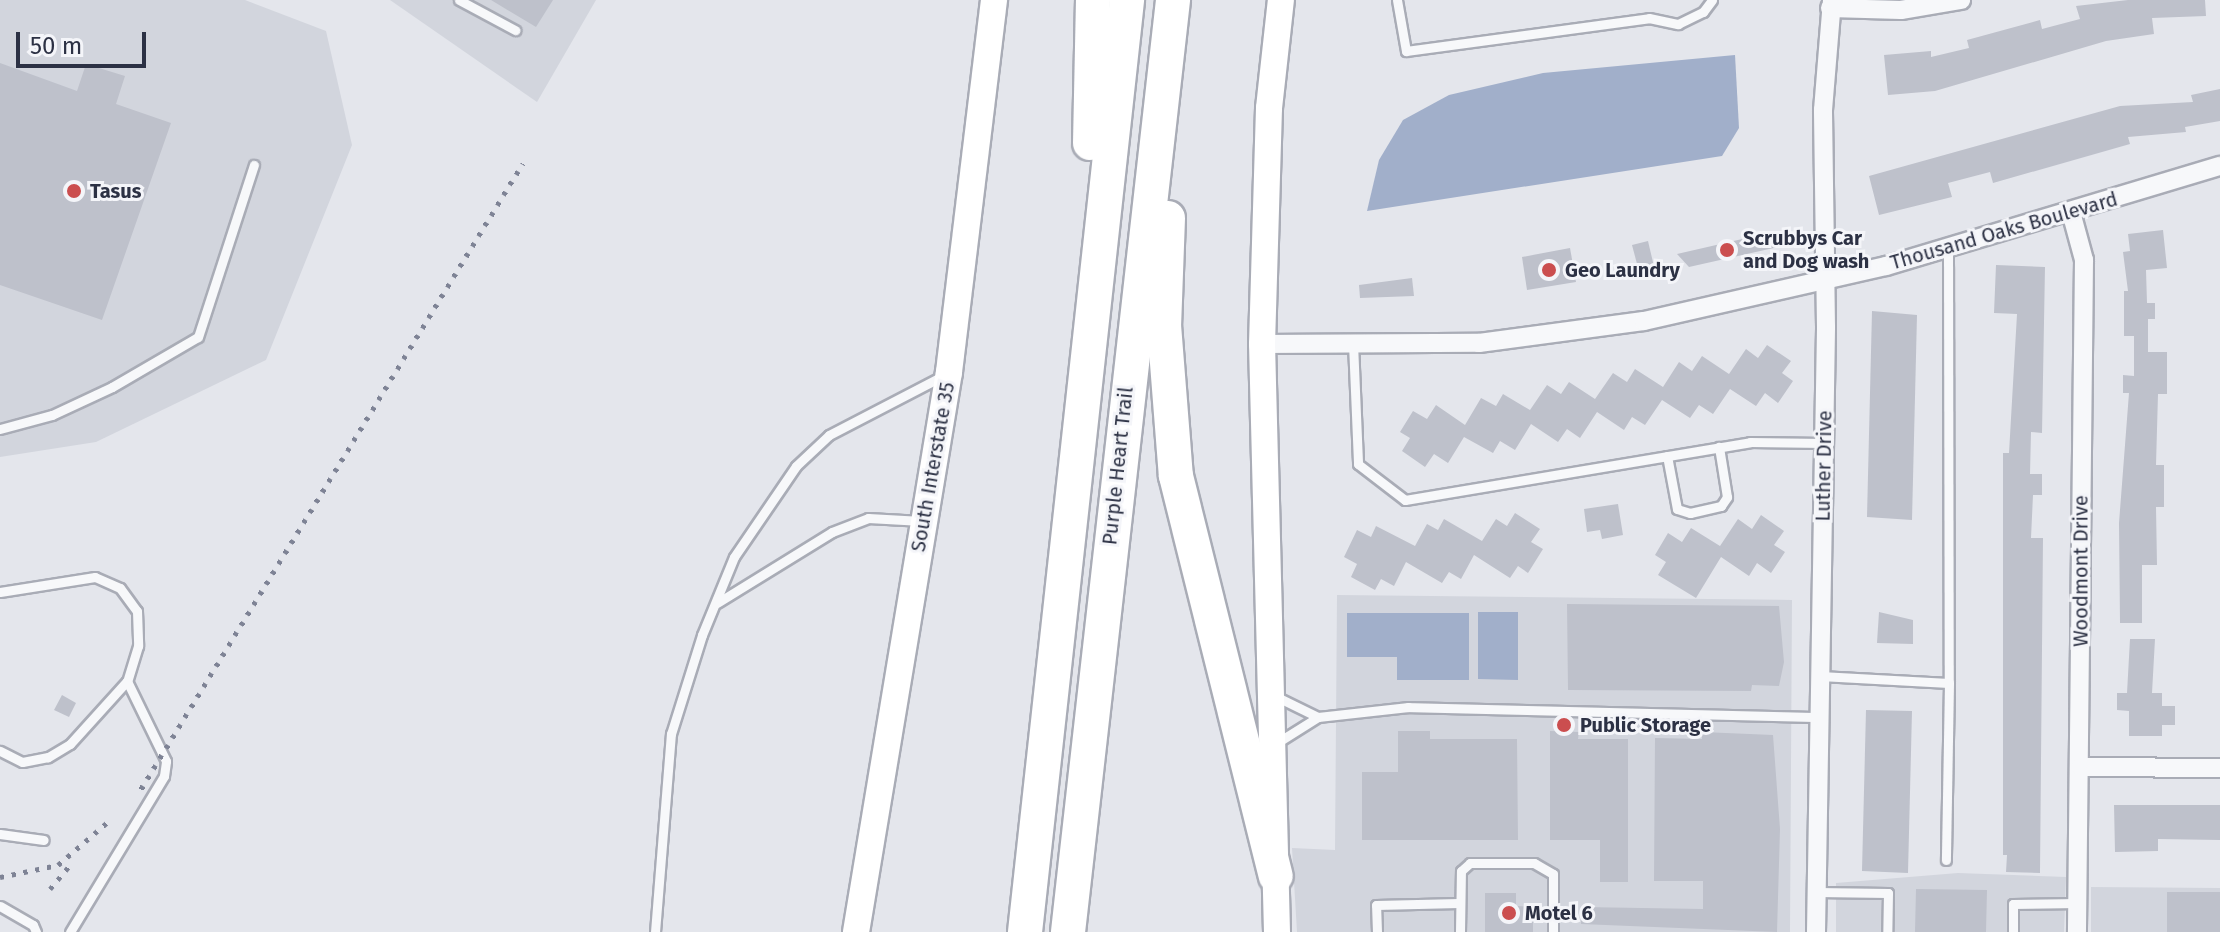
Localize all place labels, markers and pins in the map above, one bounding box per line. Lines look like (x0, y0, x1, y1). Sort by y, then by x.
place label: Tasus (90, 179, 141, 203)
marker: Tasus (65, 182, 83, 200)
place label: Scrubbys Car and Dog wash (1743, 226, 1869, 273)
marker: Scrubbys Car and Dog wash (1718, 241, 1736, 259)
place label: Geo Laundry (1565, 258, 1680, 282)
marker: Geo Laundry (1540, 261, 1558, 279)
place label: Public Storage (1580, 713, 1711, 737)
marker: Public Storage (1555, 716, 1573, 734)
place label: Motel 6 (1525, 901, 1593, 925)
marker: Motel 6 (1500, 904, 1518, 922)

